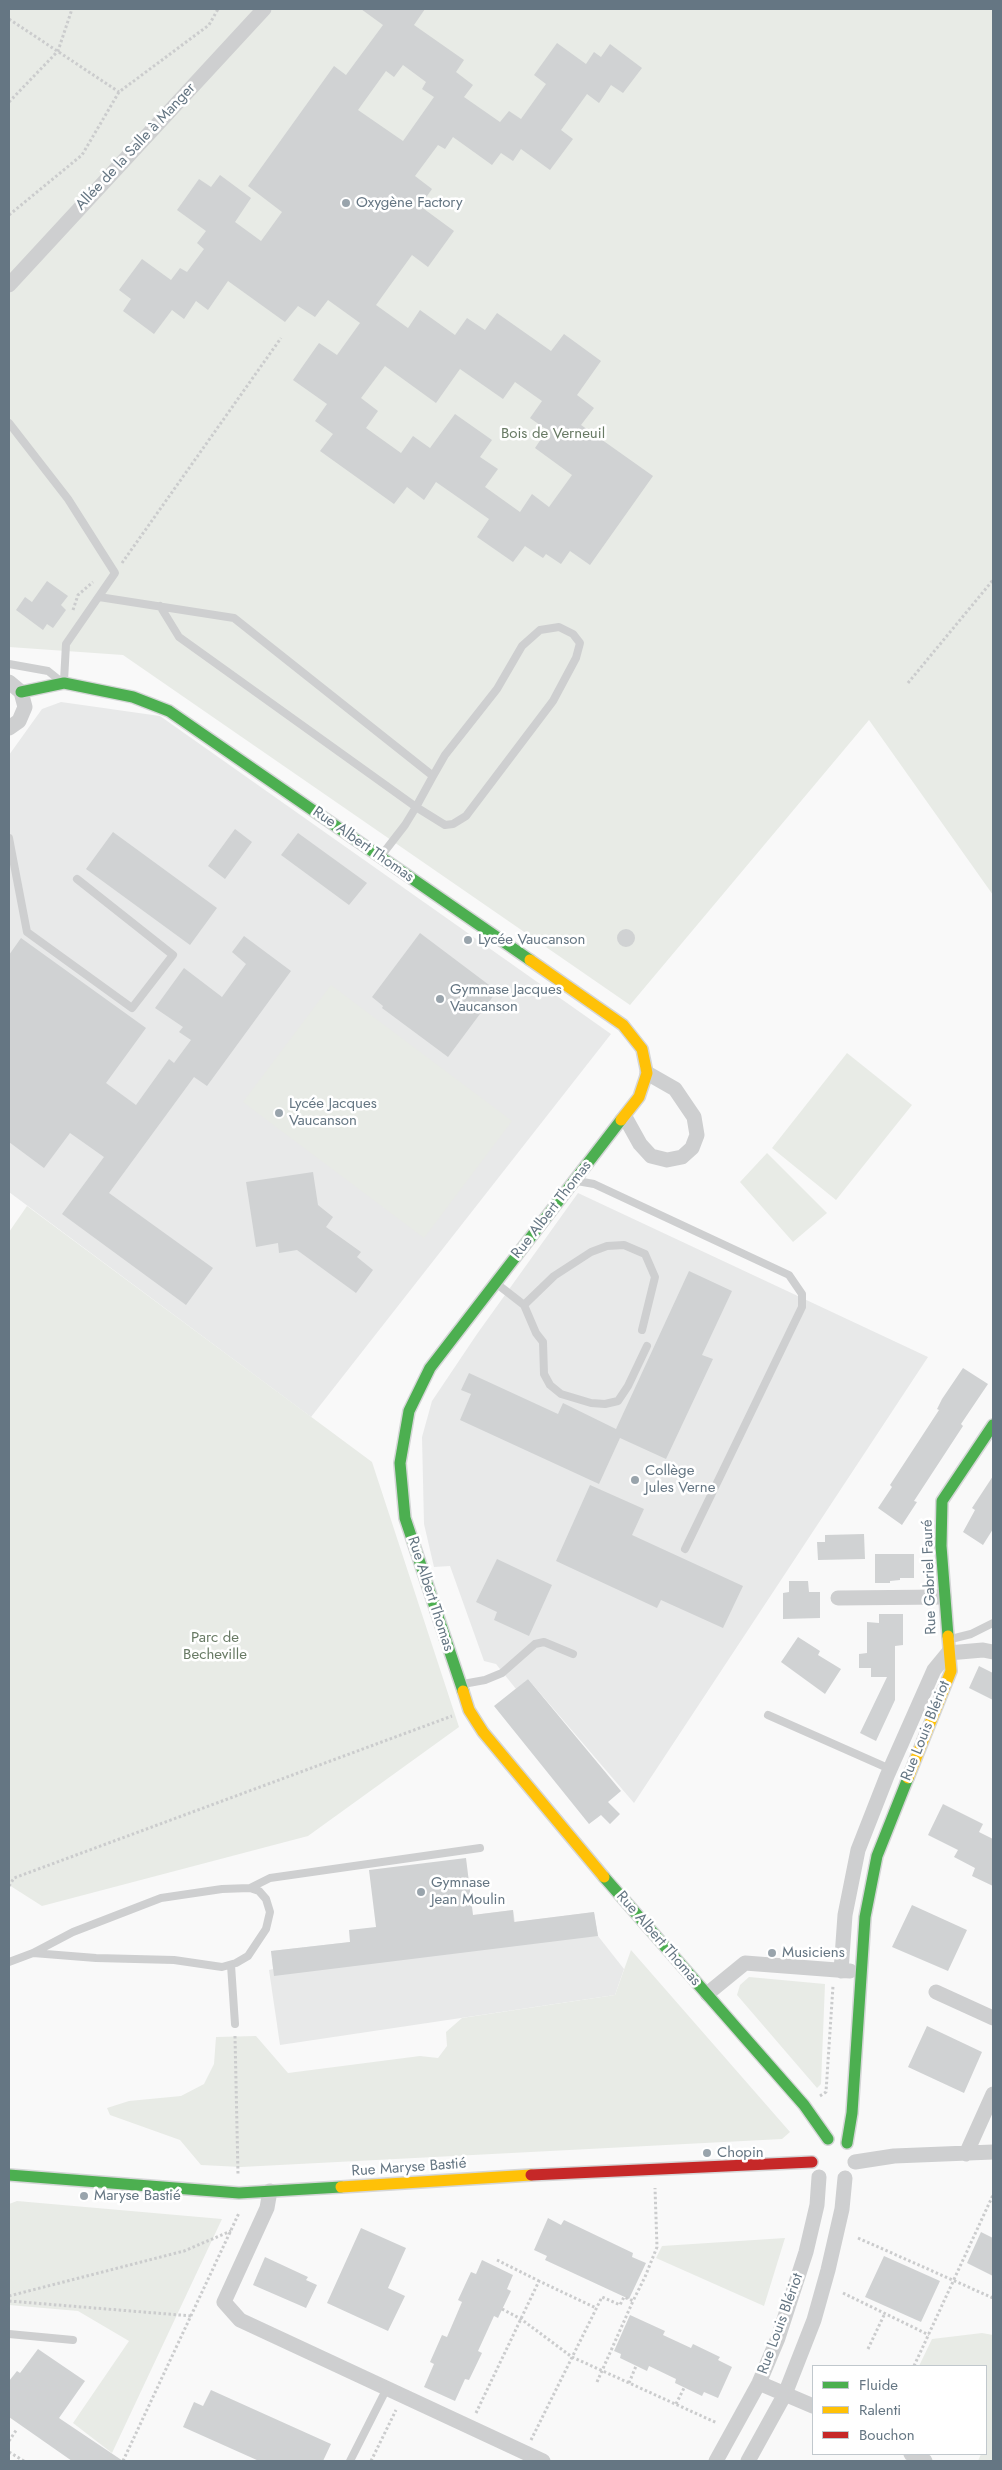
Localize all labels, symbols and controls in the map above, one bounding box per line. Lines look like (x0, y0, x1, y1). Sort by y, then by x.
street label: Allée de la Salle à Manger (72, 80, 200, 214)
place label: Oxygène Factory (356, 194, 463, 212)
marker: Oxygène Factory (340, 197, 352, 209)
park label: Bois de Verneuil (501, 425, 605, 443)
street label: Rue Albert Thomas (309, 803, 417, 887)
place label: Lycée Vaucanson (478, 931, 585, 949)
marker: Lycée Vaucanson (462, 934, 474, 946)
place label: Gymnase Jacques Vaucanson (450, 981, 562, 1016)
marker: Gymnase Jacques Vaucanson (434, 993, 446, 1005)
place label: Lycée Jacques Vaucanson (289, 1095, 377, 1130)
marker: Lycée Jacques Vaucanson (273, 1107, 285, 1119)
street label: Rue Albert Thomas (508, 1157, 596, 1263)
place label: Collège Jules Verne (645, 1462, 715, 1497)
marker: Collège Jules Verne (629, 1474, 641, 1486)
street label: Rue Gabriel Fauré (919, 1519, 941, 1635)
street label: Rue Albert Thomas (403, 1534, 457, 1654)
park label: Parc de Becheville (183, 1629, 247, 1664)
street label: Rue Louis Blériot (898, 1678, 954, 1784)
place label: Gymnase Jean Moulin (431, 1874, 505, 1909)
marker: Gymnase Jean Moulin (415, 1886, 427, 1898)
street label: Rue Albert Thomas (612, 1888, 704, 1990)
place label: Musiciens (782, 1944, 845, 1962)
marker: Musiciens (766, 1947, 778, 1959)
place label: Chopin (717, 2144, 764, 2162)
marker: Chopin (701, 2147, 713, 2159)
street label: Rue Maryse Bastié (351, 2155, 467, 2181)
place label: Maryse Bastié (94, 2187, 181, 2205)
marker: Maryse Bastié (78, 2190, 90, 2202)
street label: Rue Louis Blériot (754, 2271, 808, 2377)
legend (812, 2365, 987, 2455)
text: Fluide (859, 2374, 898, 2396)
text: Ralenti (859, 2399, 901, 2421)
text: Bouchon (859, 2424, 915, 2446)

